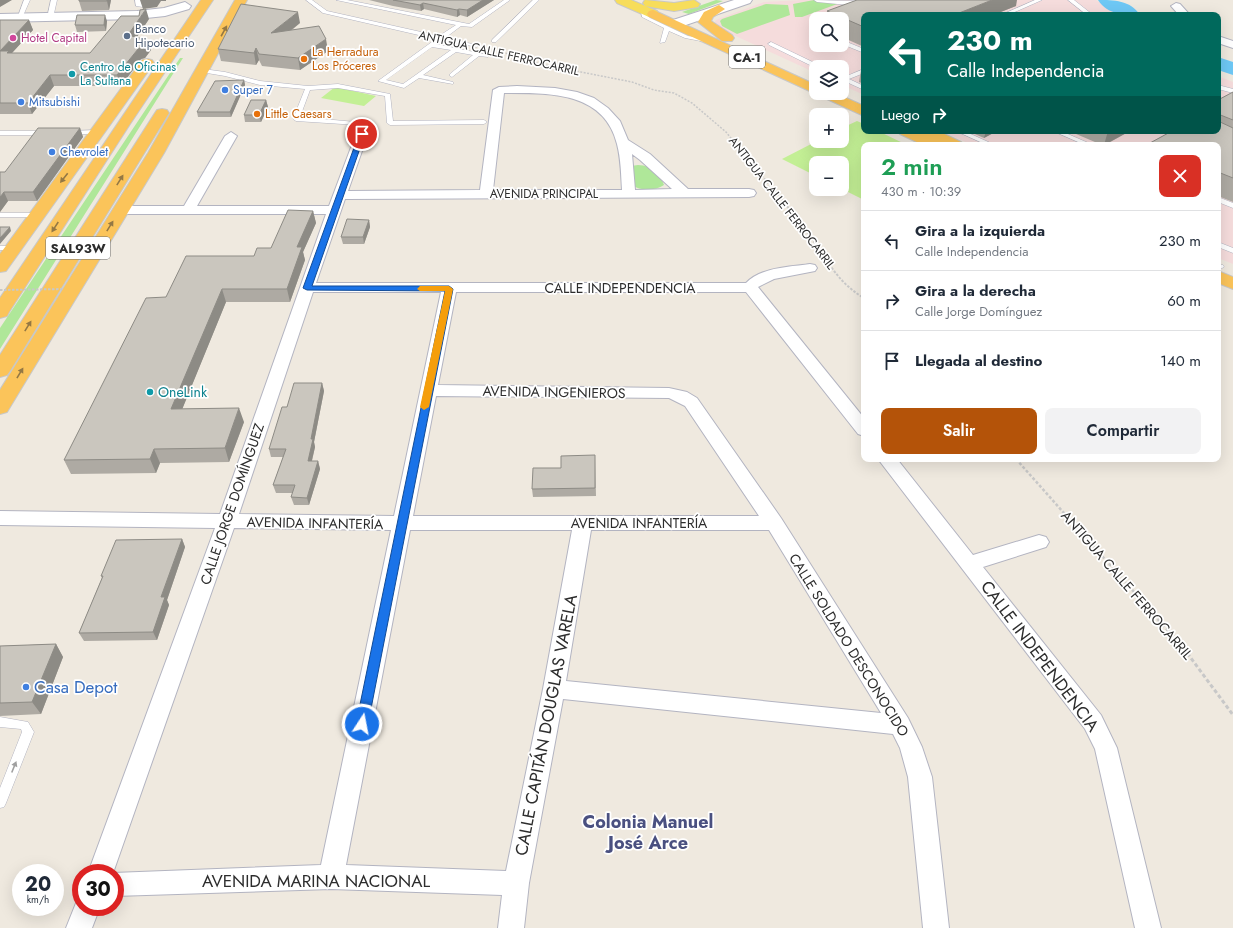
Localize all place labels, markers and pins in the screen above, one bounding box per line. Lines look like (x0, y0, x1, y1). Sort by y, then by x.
place label: Banco Hipotecario (135, 20, 195, 52)
place label: Hotel Capital (21, 29, 87, 47)
marker: Banco Hipotecario (122, 31, 132, 41)
marker: Hotel Capital (8, 33, 18, 43)
place label: La Herradura Los Próceres (312, 43, 379, 75)
marker: La Herradura Los Próceres (299, 54, 309, 64)
place label: Centro de Oficinas La Sultana (80, 58, 176, 90)
marker: Centro de Oficinas La Sultana (67, 69, 77, 79)
place label: Super 7 (233, 81, 274, 99)
marker: Super 7 (220, 85, 230, 95)
place label: Mitsubishi (29, 93, 80, 111)
marker: Mitsubishi (16, 97, 26, 107)
place label: Little Caesars (265, 105, 332, 123)
marker: Little Caesars (252, 109, 262, 119)
pin (345, 117, 379, 151)
place label: Chevrolet (60, 143, 108, 161)
marker: Chevrolet (47, 147, 57, 157)
place label: OneLink (158, 382, 208, 402)
marker: OneLink (145, 387, 155, 397)
place label: Casa Depot (34, 675, 117, 699)
marker: Casa Depot (21, 682, 31, 692)

